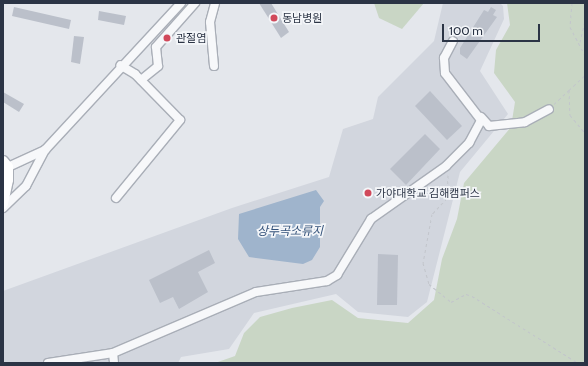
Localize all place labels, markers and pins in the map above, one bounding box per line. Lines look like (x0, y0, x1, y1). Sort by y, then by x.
place label: 동남병원 (282, 11, 322, 25)
marker: 동남병원 (269, 13, 279, 23)
place label: 관절염 (176, 31, 206, 45)
marker: 관절염 (161, 32, 173, 44)
place label: 가야대학교 김해캠퍼스 (376, 186, 480, 200)
marker: 가야대학교 김해캠퍼스 (363, 188, 373, 198)

